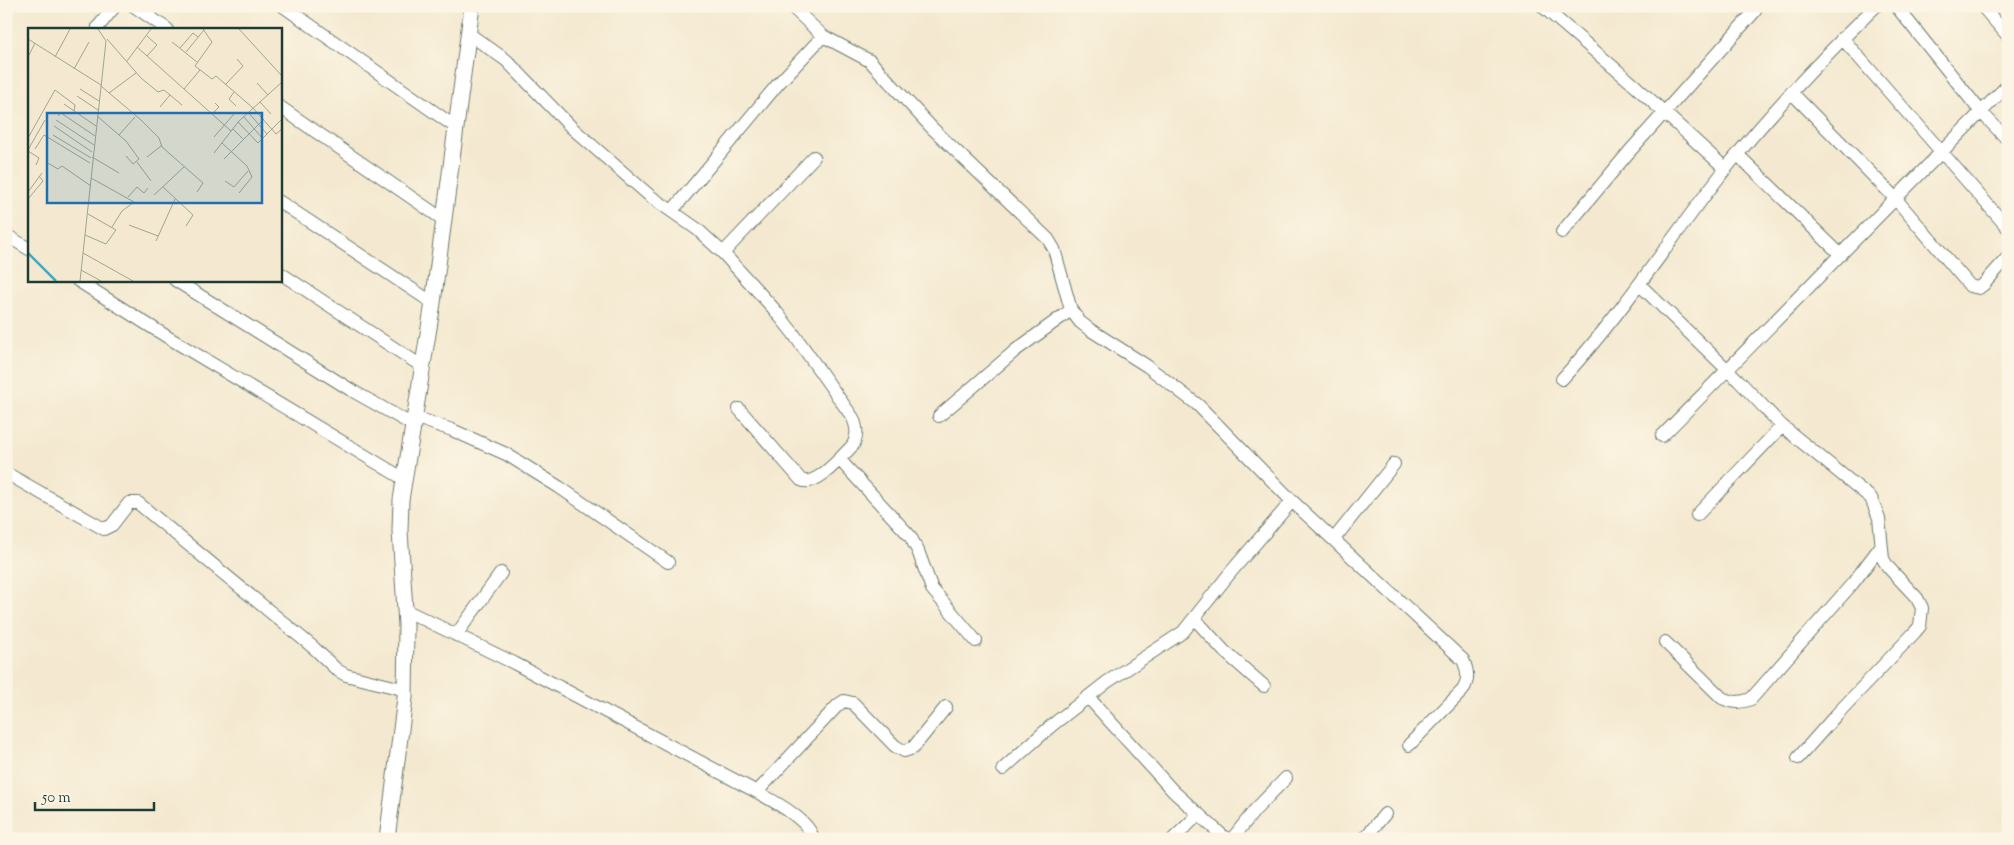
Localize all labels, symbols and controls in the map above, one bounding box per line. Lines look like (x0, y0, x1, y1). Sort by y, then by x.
inset map (28, 28, 281, 281)
scale bar (35, 780, 154, 812)
text: 50 m (41, 788, 71, 809)

